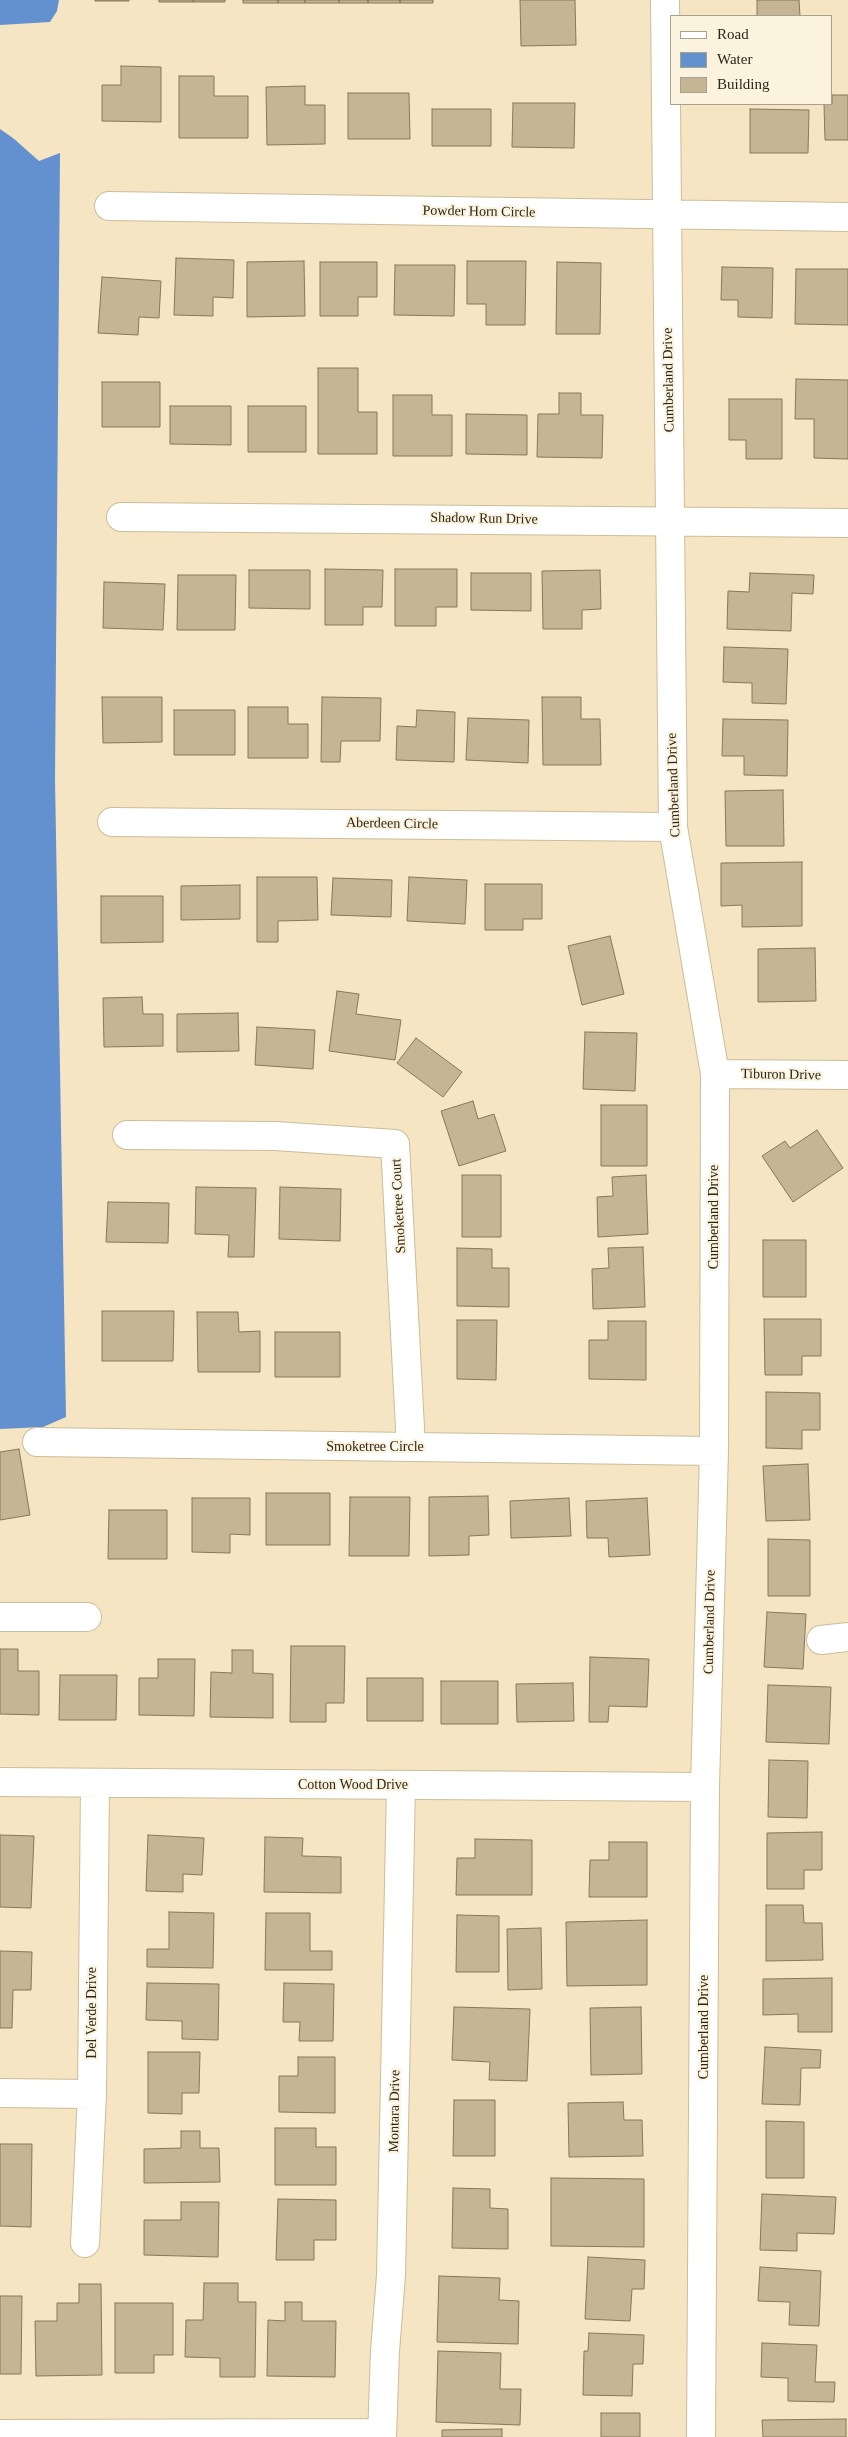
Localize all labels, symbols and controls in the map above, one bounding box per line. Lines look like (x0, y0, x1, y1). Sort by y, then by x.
legend (670, 15, 833, 105)
text: Road (717, 26, 749, 42)
text: Water (717, 51, 752, 67)
text: Building (717, 76, 770, 92)
street label: Powder Horn Circle (422, 203, 536, 221)
street label: Cumberland Drive (660, 328, 678, 432)
street label: Shadow Run Drive (430, 510, 538, 528)
street label: Cumberland Drive (664, 732, 684, 838)
street label: Aberdeen Circle (346, 815, 438, 833)
street label: Tiburon Drive (741, 1066, 821, 1084)
street label: Smoketree Court (388, 1158, 410, 1254)
street label: Cumberland Drive (706, 1165, 722, 1269)
street label: Smoketree Circle (326, 1439, 424, 1455)
street label: Cumberland Drive (701, 1570, 719, 1674)
street label: Cotton Wood Drive (298, 1777, 408, 1793)
street label: Del Verde Drive (84, 1967, 100, 2059)
street label: Cumberland Drive (696, 1975, 712, 2079)
street label: Montara Drive (386, 2069, 404, 2153)

